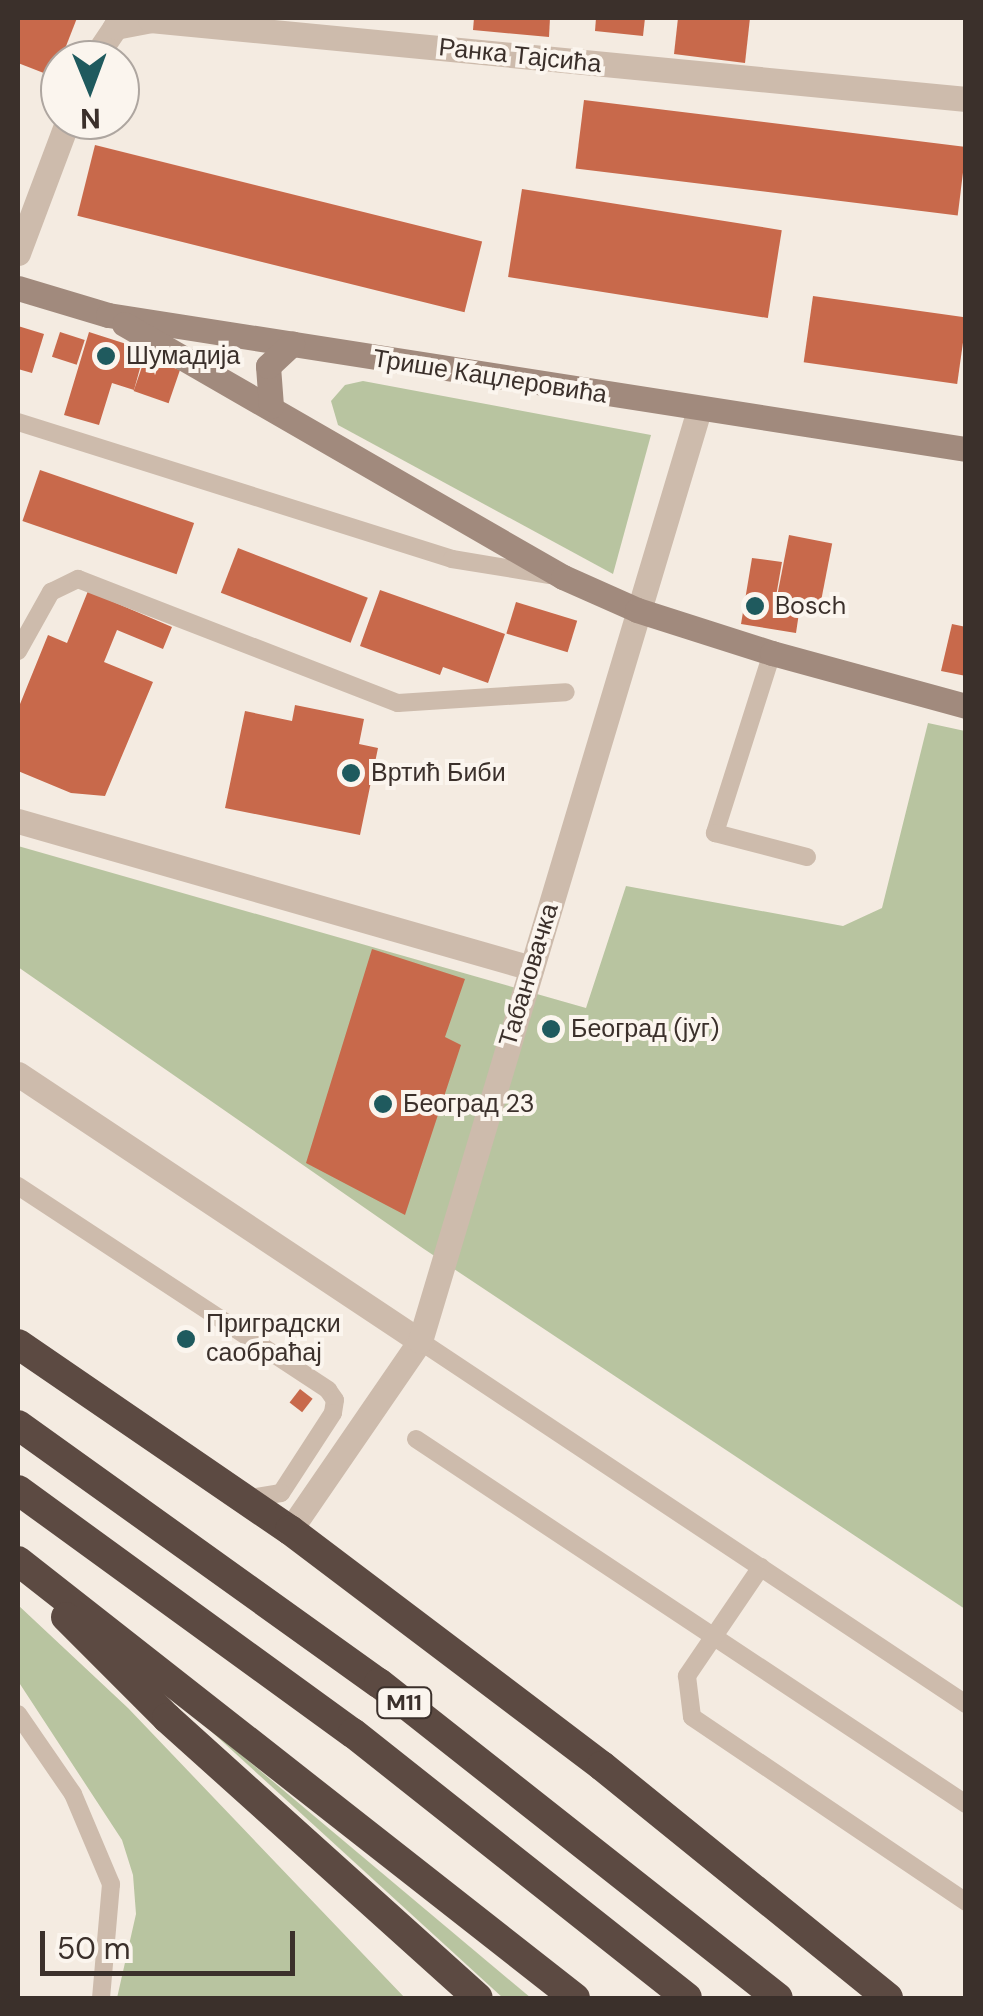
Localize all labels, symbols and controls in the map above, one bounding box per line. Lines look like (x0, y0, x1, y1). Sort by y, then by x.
street label: Ранка Тајсића (437, 33, 603, 79)
north arrow (40, 40, 140, 140)
text: N (80, 100, 101, 137)
place label: Шумадија (126, 341, 240, 371)
street label: Трише Кацлеровића (371, 344, 609, 410)
marker: Шумадија (95, 345, 117, 367)
place label: Bosch (775, 591, 846, 621)
marker: Bosch (744, 595, 766, 617)
place label: Вртић Биби (371, 758, 506, 788)
marker: Вртић Биби (340, 762, 362, 784)
street label: Табановачка (493, 900, 565, 1050)
place label: Београд (југ) (571, 1014, 719, 1044)
marker: Београд (југ) (540, 1018, 562, 1040)
place label: Београд 23 (403, 1089, 535, 1119)
marker: Београд 23 (372, 1093, 394, 1115)
place label: Приградски саобраћај (206, 1310, 341, 1369)
marker: Приградски саобраћај (175, 1328, 197, 1350)
road number: M11 (374, 1686, 434, 1720)
scale bar (45, 1911, 300, 1973)
text: 50 m (57, 1929, 131, 1968)

